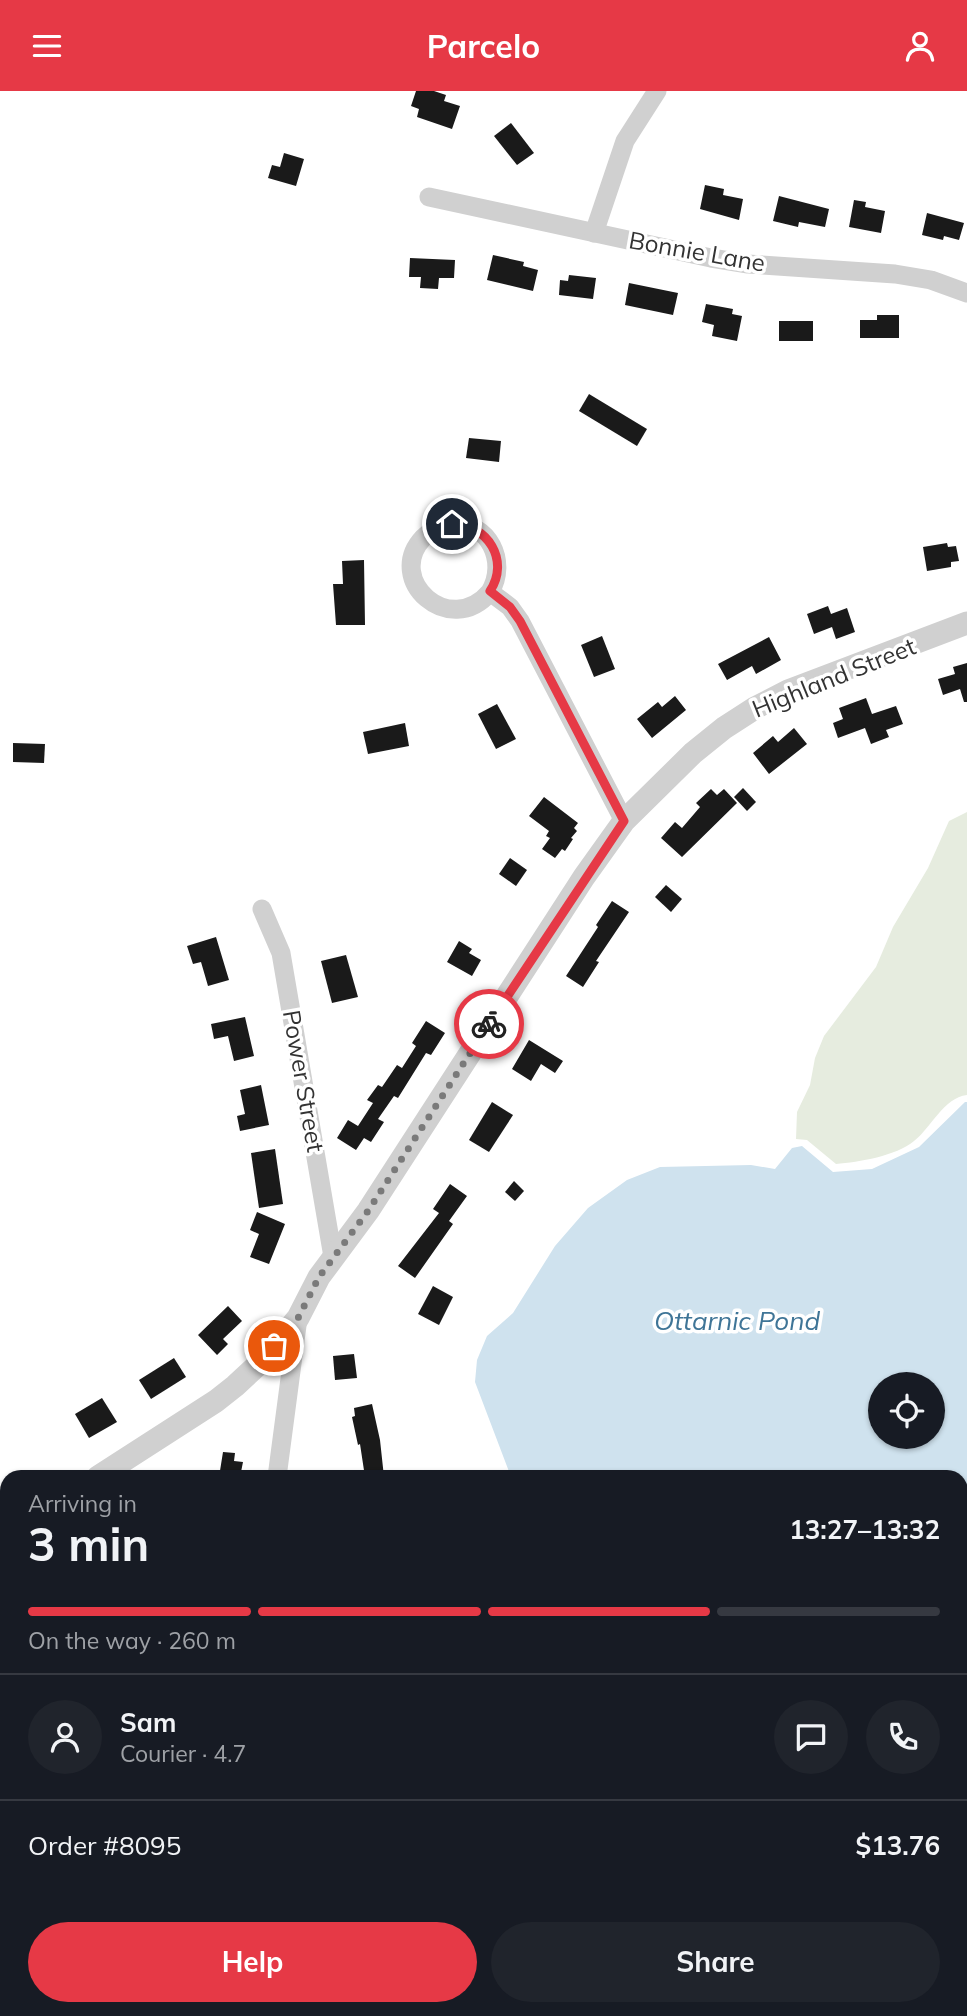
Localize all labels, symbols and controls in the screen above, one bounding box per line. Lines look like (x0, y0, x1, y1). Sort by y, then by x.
text: Parcelo (427, 26, 540, 66)
icon: menu (28, 27, 66, 65)
icon: person (901, 27, 939, 65)
street label: Bonnie Lane (627, 224, 768, 278)
pin (422, 494, 482, 554)
icon: home (433, 505, 471, 543)
street label: Highland Street (747, 631, 920, 724)
courier (454, 989, 524, 1059)
icon: bike (470, 1005, 508, 1043)
street label: Power Street (277, 1007, 331, 1154)
water label: Ottarnic Pond (654, 1304, 820, 1337)
pin (244, 1316, 304, 1376)
icon: bag (255, 1327, 293, 1365)
map controls (868, 1372, 945, 1449)
button: locate (868, 1372, 945, 1449)
text: Arriving in (28, 1489, 137, 1518)
text: 13:27–13:32 (789, 1513, 940, 1546)
text: 3 min (28, 1515, 149, 1573)
text: On the way · 260 m (28, 1626, 236, 1655)
button: person (28, 1700, 102, 1774)
button: chat (774, 1700, 848, 1774)
button: phone (866, 1700, 940, 1774)
text: Sam (120, 1706, 176, 1739)
text: Courier · 4.7 (120, 1739, 246, 1768)
text: Order #8095 (28, 1829, 181, 1862)
text: $13.76 (856, 1829, 940, 1862)
button: Help (28, 1922, 477, 2002)
button: Share (491, 1922, 940, 2002)

